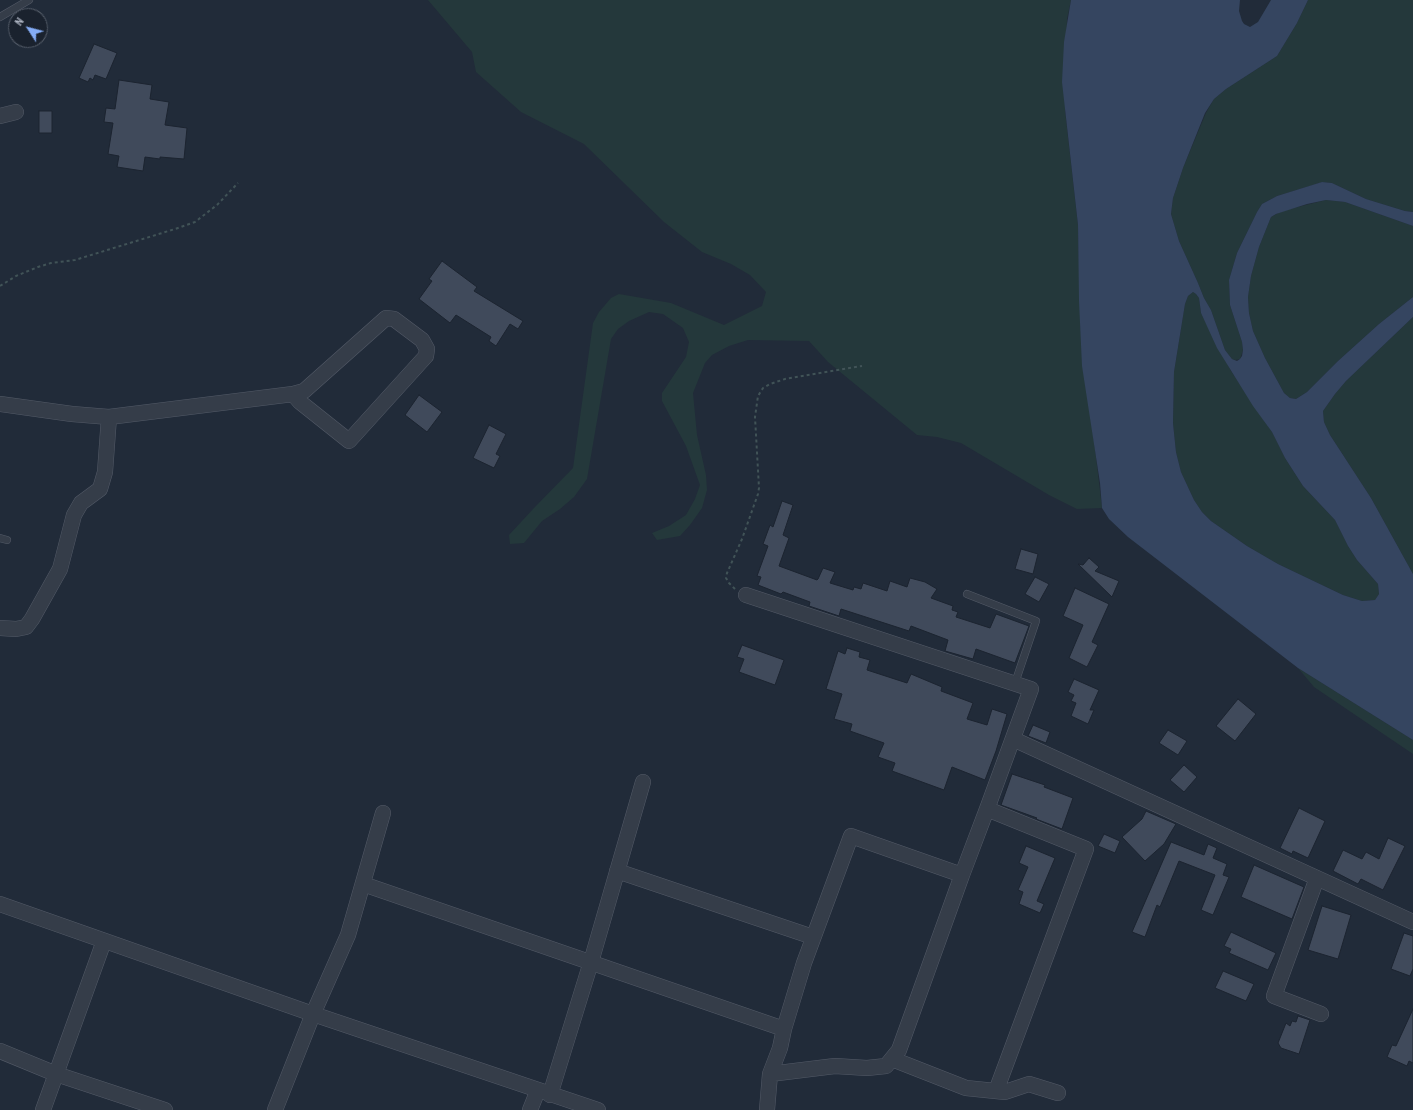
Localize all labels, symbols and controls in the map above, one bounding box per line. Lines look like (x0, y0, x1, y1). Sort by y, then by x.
north arrow (8, 8, 48, 48)
text: N (12, 15, 27, 28)

